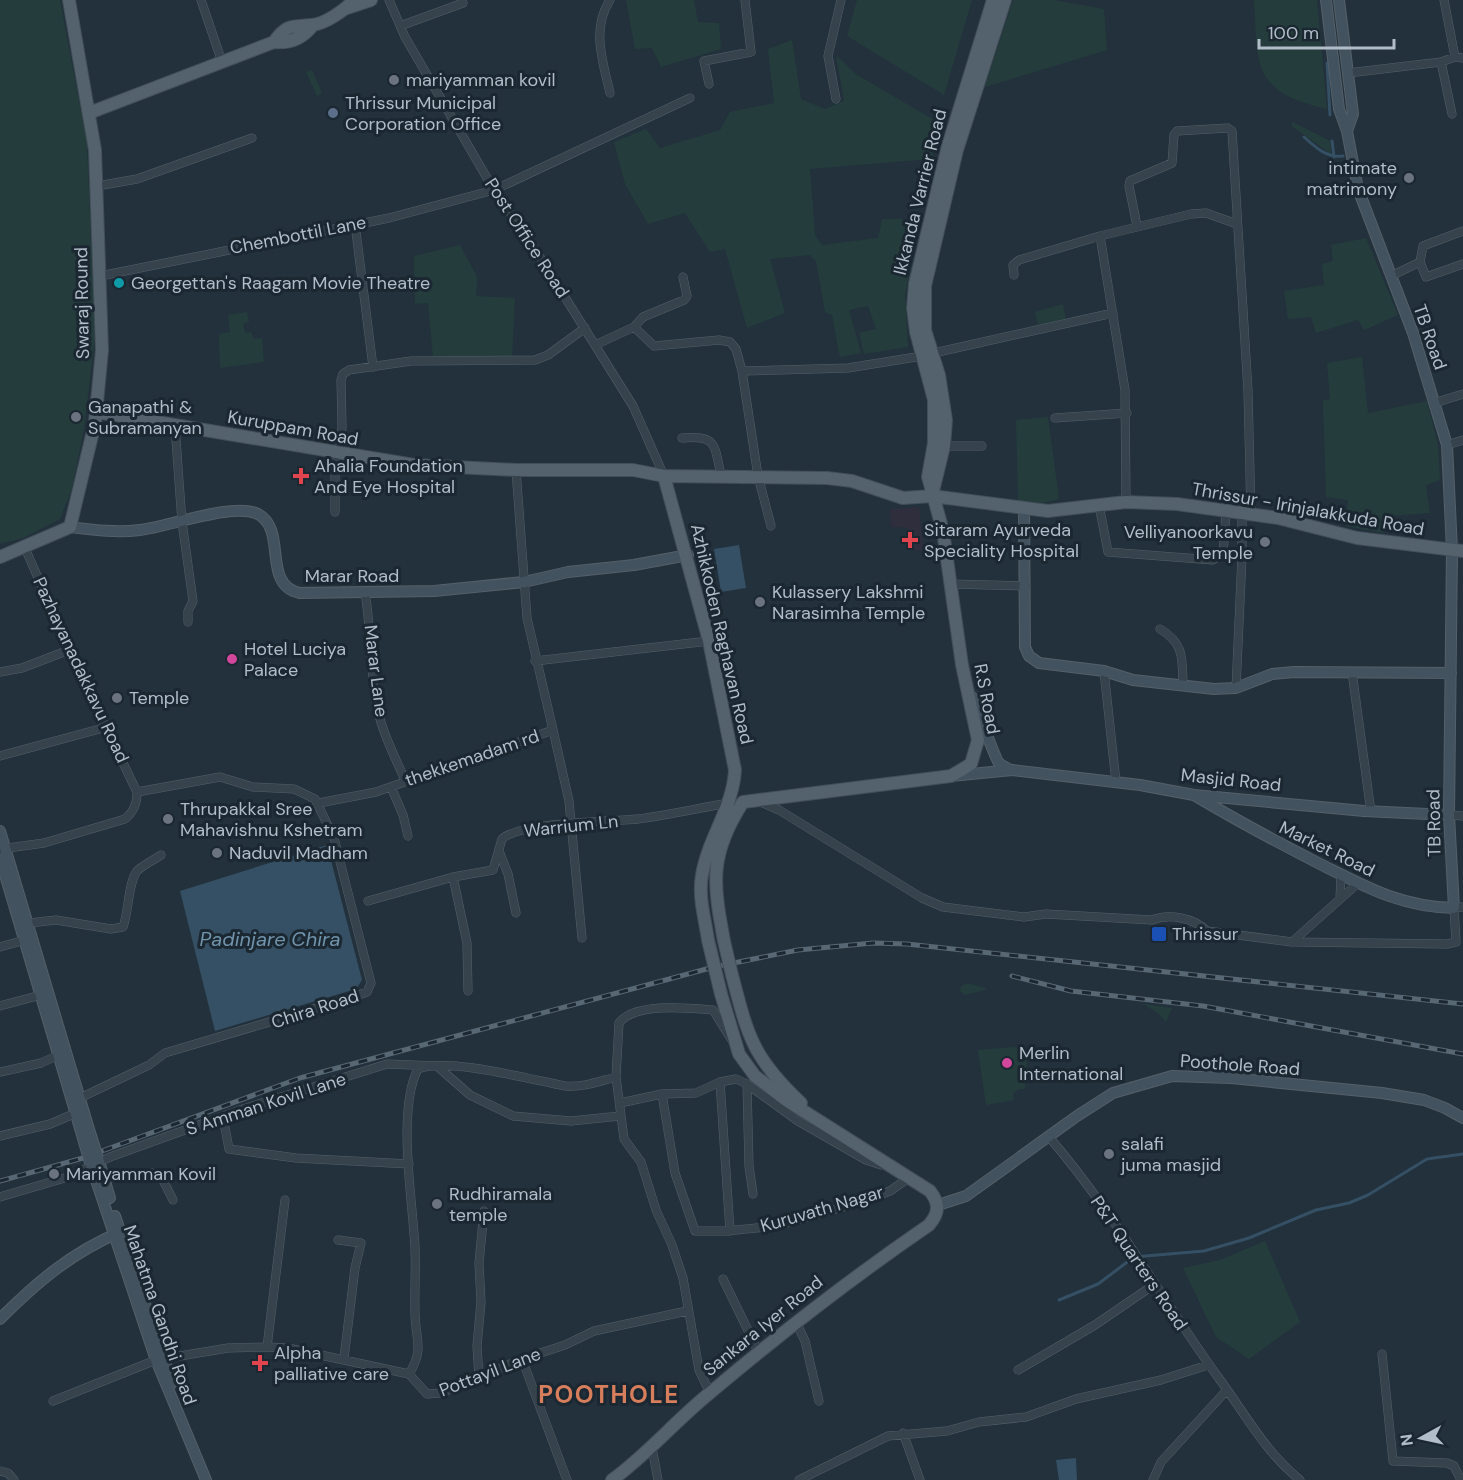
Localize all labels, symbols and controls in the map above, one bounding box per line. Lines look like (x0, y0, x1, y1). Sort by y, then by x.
scale bar (1259, 12, 1394, 50)
text: 100 m (1268, 21, 1319, 45)
place label: mariyamman kovil (406, 68, 556, 92)
marker: mariyamman kovil (387, 73, 401, 87)
place label: Thrissur Municipal Corporation Office (345, 91, 501, 136)
marker: Thrissur Municipal Corporation Office (326, 106, 340, 120)
street label: Ikkanda Varrier Road (888, 106, 952, 278)
place label: intimate matrimony (1307, 156, 1397, 201)
marker: intimate matrimony (1402, 171, 1416, 185)
street label: Post Office Road (479, 173, 575, 303)
street label: Chembottil Lane (228, 210, 368, 260)
street label: Swaraj Round (69, 247, 95, 359)
place label: Georgettan's Raagam Movie Theatre (131, 271, 430, 295)
marker: Georgettan's Raagam Movie Theatre (112, 276, 126, 290)
street label: TB Road (1408, 301, 1452, 373)
place label: Ganapathi & Subramanyan (88, 395, 202, 440)
street label: Kuruppam Road (226, 405, 360, 451)
marker: Ganapathi & Subramanyan (69, 410, 83, 424)
place label: Ahalia Foundation And Eye Hospital (314, 454, 463, 499)
marker: Ahalia Foundation And Eye Hospital (292, 467, 310, 485)
street label: Thrissur - Irinjalakkuda Road (1190, 477, 1426, 541)
place label: Sitaram Ayurveda Speciality Hospital (924, 518, 1079, 563)
place label: Velliyanoorkavu Temple (1124, 520, 1253, 565)
street label: Azhikkoden Raghavan Road (685, 521, 759, 747)
marker: Sitaram Ayurveda Speciality Hospital (901, 531, 919, 549)
marker: Velliyanoorkavu Temple (1258, 535, 1272, 549)
street label: Marar Road (305, 564, 399, 588)
street label: Pazhayanadakkavu Road (27, 573, 135, 767)
place label: Kulassery Lakshmi Narasimha Temple (772, 580, 925, 625)
marker: Kulassery Lakshmi Narasimha Temple (753, 595, 767, 609)
street label: Marar Lane (358, 624, 394, 718)
place label: Hotel Luciya Palace (244, 637, 346, 682)
marker: Hotel Luciya Palace (225, 652, 239, 666)
street label: R.S Road (968, 662, 1006, 736)
place label: Temple (129, 686, 189, 710)
marker: Temple (110, 691, 124, 705)
street label: thekkemadam rd (402, 724, 542, 792)
street label: Masjid Road (1180, 763, 1282, 797)
street label: TB Road (1421, 789, 1447, 857)
place label: Thrupakkal Sree Mahavishnu Kshetram (180, 797, 363, 842)
street label: Warrium Ln (523, 809, 619, 843)
marker: Thrupakkal Sree Mahavishnu Kshetram (161, 812, 175, 826)
street label: Market Road (1275, 815, 1379, 883)
place label: Naduvil Madham (229, 841, 368, 865)
marker: Naduvil Madham (210, 846, 224, 860)
place label: Thrissur (1172, 922, 1239, 946)
marker: Thrissur (1150, 925, 1168, 943)
water label: Padinjare Chira (200, 926, 340, 952)
street label: Chira Road (268, 984, 362, 1034)
place label: Merlin International (1019, 1041, 1123, 1086)
street label: Poothole Road (1179, 1049, 1301, 1081)
marker: Merlin International (1000, 1056, 1014, 1070)
street label: S Amman Kovil Lane (183, 1067, 349, 1141)
place label: salafi juma masjid (1120, 1132, 1221, 1177)
marker: salafi juma masjid (1102, 1147, 1116, 1161)
place label: Mariyamman Kovil (66, 1162, 216, 1186)
marker: Mariyamman Kovil (47, 1167, 61, 1181)
street label: Kuruvath Nagar (758, 1180, 887, 1238)
place label: Rudhiramala temple (449, 1182, 552, 1227)
street label: P&T Quarters Road (1085, 1191, 1193, 1335)
marker: Rudhiramala temple (430, 1197, 444, 1211)
street label: Mahatma Gandhi Road (118, 1222, 202, 1408)
street label: Sankara Iyer Road (698, 1270, 828, 1382)
place label: Alpha palliative care (274, 1341, 389, 1386)
street label: Pottayil Lane (436, 1342, 544, 1402)
marker: Alpha palliative care (251, 1354, 269, 1372)
district label: POOTHOLE (538, 1379, 680, 1410)
north arrow (1391, 1408, 1451, 1468)
text: N (1395, 1433, 1418, 1447)

